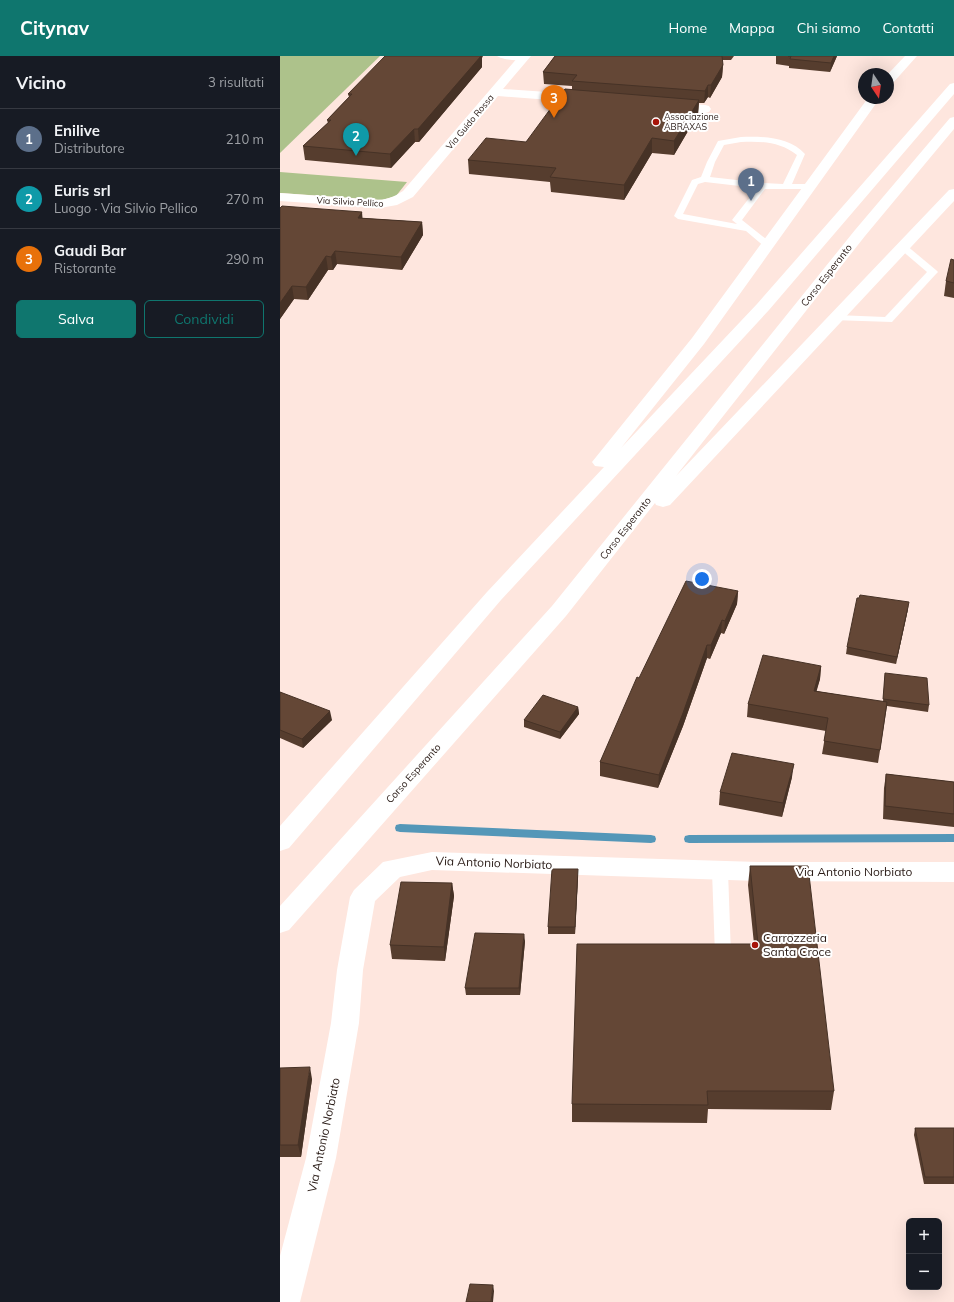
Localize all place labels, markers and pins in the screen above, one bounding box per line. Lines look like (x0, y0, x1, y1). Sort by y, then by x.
pin: 3 (541, 85, 567, 118)
place label: Associazione ABRAXAS (664, 111, 719, 132)
marker: Associazione ABRAXAS (651, 117, 661, 127)
pin: 2 (343, 123, 369, 156)
pin: 1 (738, 168, 764, 201)
place label: Carrozzeria Santa Croce (763, 930, 831, 959)
marker: Carrozzeria Santa Croce (750, 940, 760, 950)

